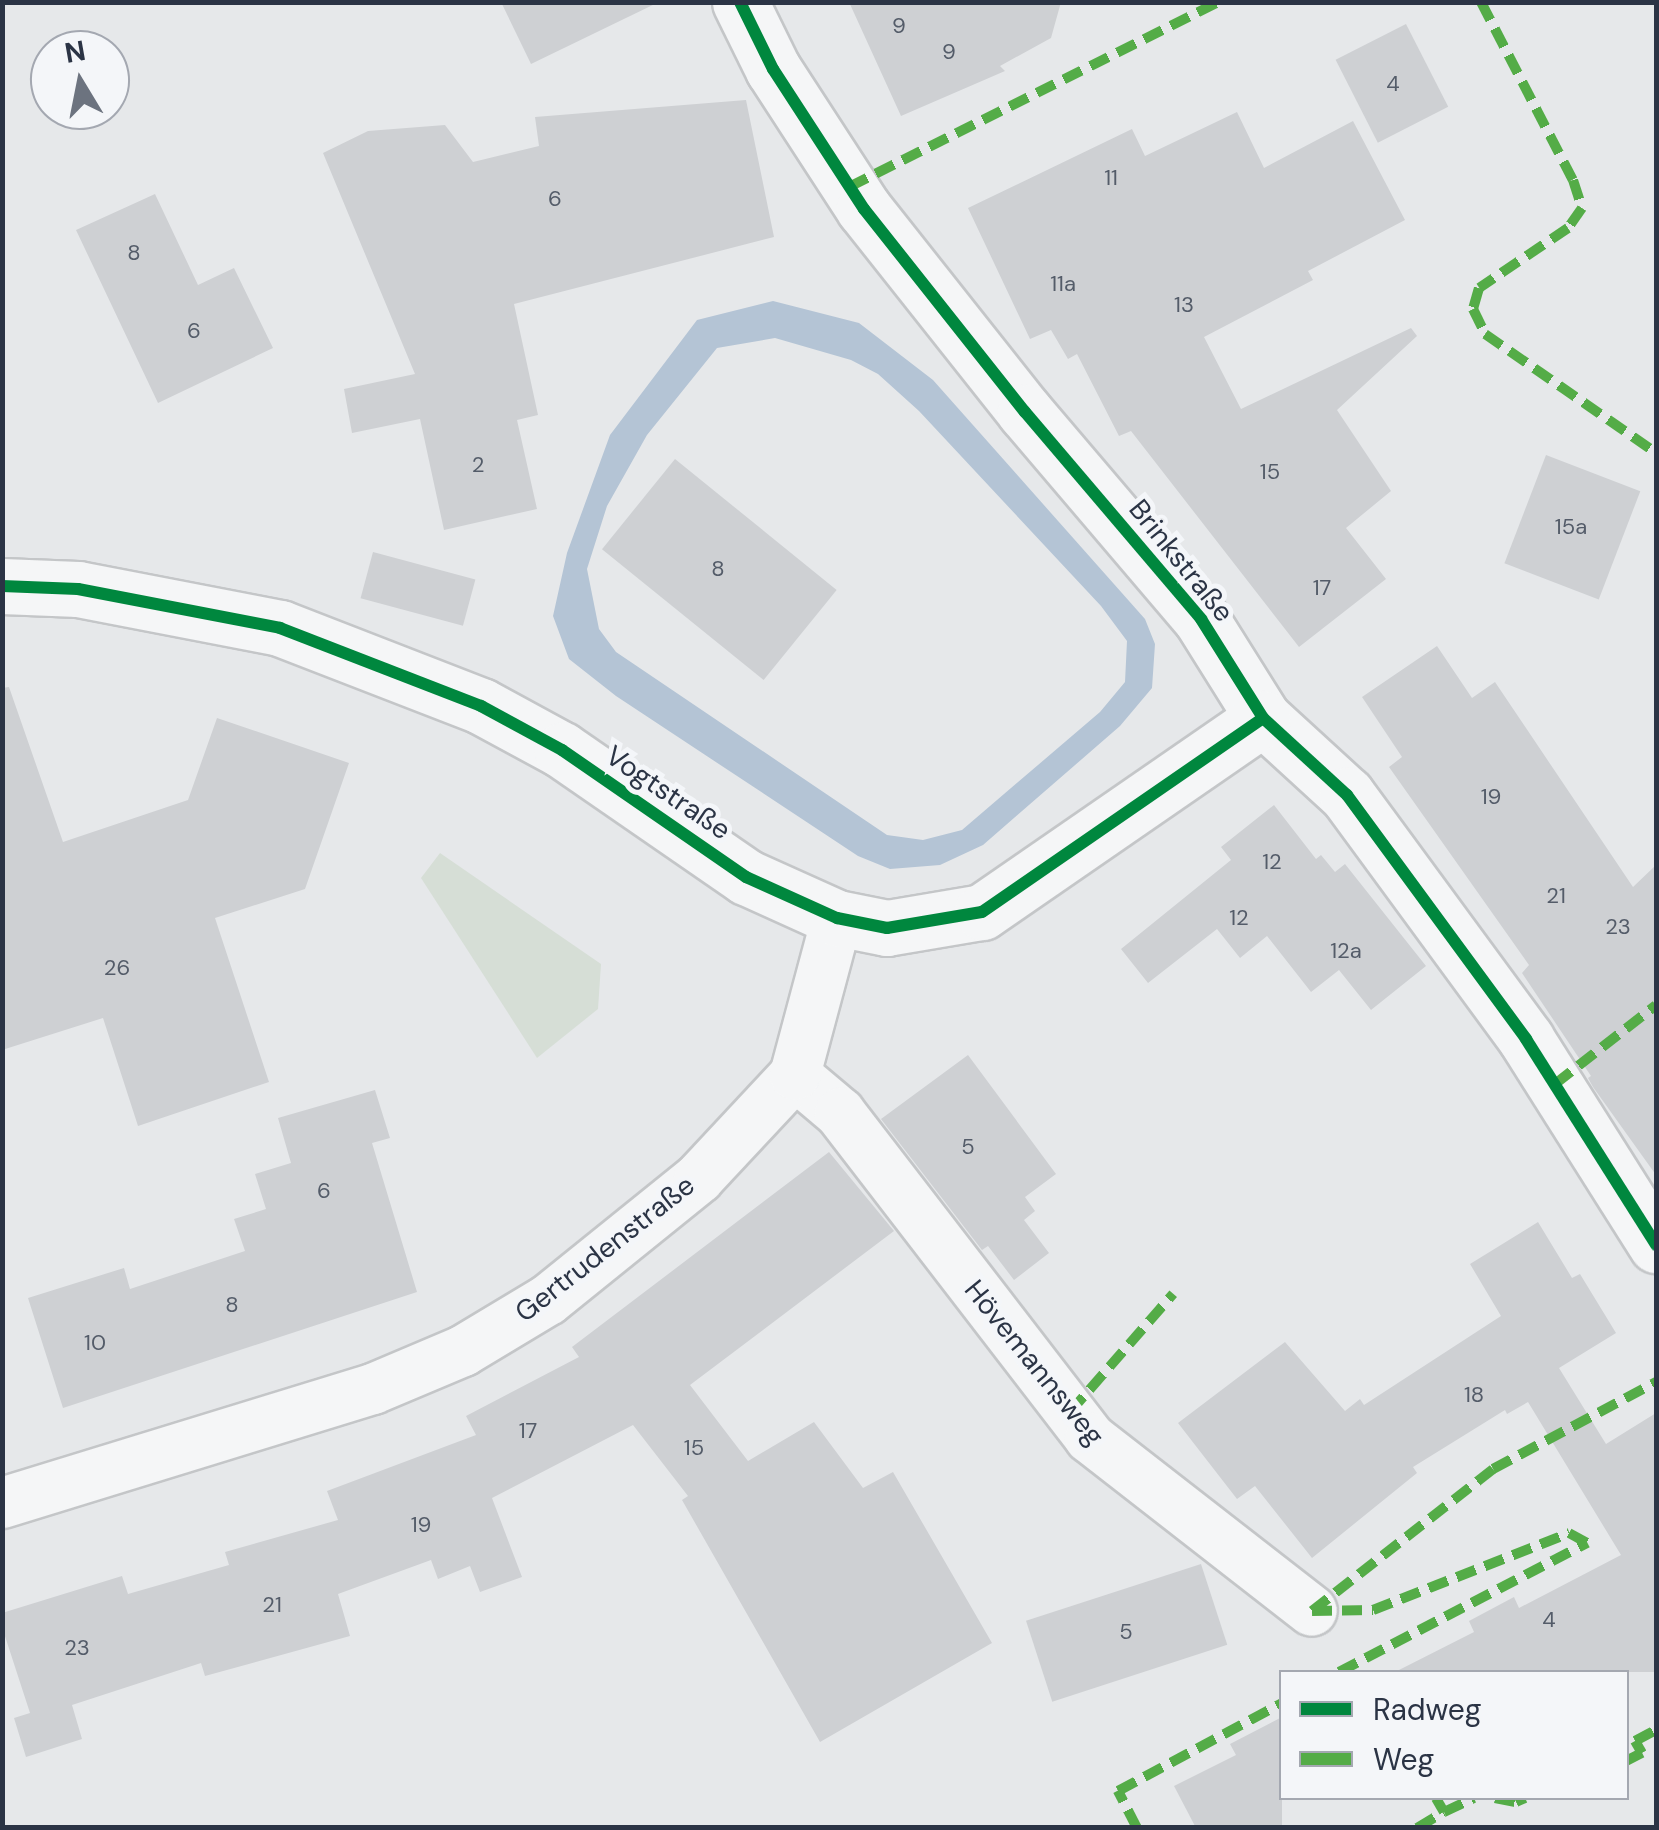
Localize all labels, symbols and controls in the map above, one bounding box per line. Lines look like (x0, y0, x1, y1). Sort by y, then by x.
house number: 9 (892, 13, 906, 39)
north arrow (30, 30, 130, 130)
text: N (62, 32, 88, 72)
house number: 9 (942, 39, 956, 65)
house number: 4 (1386, 71, 1400, 97)
house number: 11 (1104, 165, 1118, 191)
house number: 6 (548, 186, 562, 212)
house number: 8 (127, 240, 141, 266)
house number: 11a (1050, 271, 1076, 297)
house number: 13 (1174, 292, 1194, 318)
house number: 6 (187, 318, 201, 344)
house number: 2 (472, 452, 484, 478)
house number: 15 (1260, 459, 1280, 485)
street label: Brinkstraße (1122, 493, 1240, 629)
house number: 15a (1555, 514, 1587, 540)
house number: 8 (711, 556, 725, 582)
house number: 17 (1313, 575, 1331, 601)
street label: Vogtstraße (599, 739, 737, 847)
house number: 19 (1481, 784, 1501, 810)
house number: 12 (1262, 849, 1282, 875)
house number: 21 (1546, 883, 1566, 909)
house number: 12 (1229, 905, 1249, 931)
house number: 23 (1605, 914, 1631, 940)
house number: 12a (1330, 938, 1362, 964)
house number: 26 (104, 955, 130, 981)
house number: 5 (961, 1134, 975, 1160)
street label: Gertrudenstraße (509, 1169, 701, 1329)
house number: 6 (317, 1178, 331, 1204)
street label: Hövemannsweg (957, 1274, 1111, 1452)
house number: 8 (225, 1292, 239, 1318)
house number: 10 (84, 1330, 106, 1356)
house number: 18 (1464, 1382, 1484, 1408)
house number: 17 (519, 1418, 537, 1444)
house number: 15 (684, 1435, 704, 1461)
house number: 19 (411, 1512, 431, 1538)
house number: 21 (262, 1592, 282, 1618)
house number: 4 (1542, 1607, 1556, 1633)
house number: 5 (1119, 1619, 1133, 1645)
house number: 23 (64, 1635, 90, 1661)
legend (1279, 1670, 1629, 1800)
text: Radweg (1373, 1690, 1482, 1729)
text: Weg (1373, 1740, 1434, 1779)

